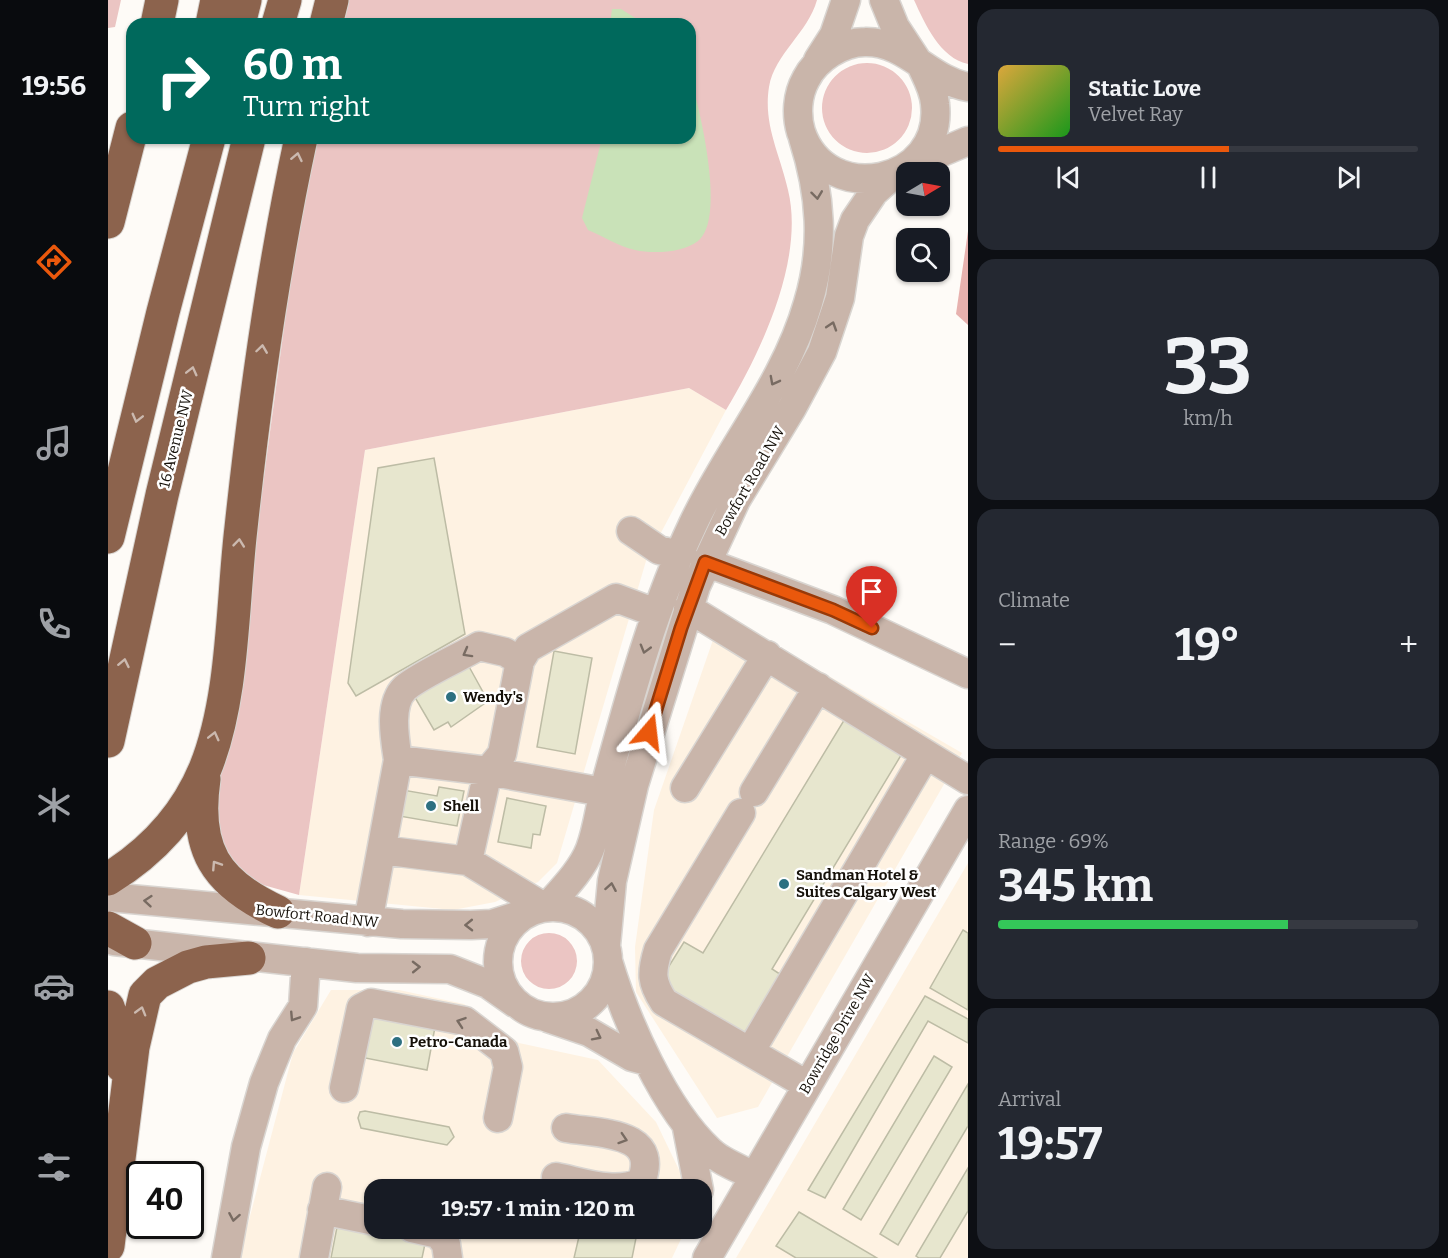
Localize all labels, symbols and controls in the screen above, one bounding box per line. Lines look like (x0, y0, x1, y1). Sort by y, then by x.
text: 60 m (243, 40, 342, 90)
icon: right (144, 42, 222, 120)
text: 19:56 (22, 70, 86, 102)
text: Static Love (1088, 75, 1201, 102)
text: Turn right (243, 91, 370, 123)
text: Velvet Ray (1088, 102, 1183, 126)
one-way arrow (290, 152, 303, 162)
icon: previous (1052, 161, 1085, 194)
icon: pause (1192, 161, 1225, 194)
icon: next (1332, 161, 1365, 194)
north arrow (896, 162, 950, 216)
map controls (896, 162, 950, 282)
one-way arrow (811, 190, 823, 199)
button: search (896, 228, 950, 282)
icon: directions (33, 241, 75, 283)
text: 33 (1164, 320, 1252, 414)
one-way arrow (824, 321, 837, 332)
one-way arrow (255, 344, 267, 354)
one-way arrow (185, 366, 198, 376)
one-way arrow (770, 375, 781, 385)
street label: 16 Avenue NW (155, 387, 197, 490)
text: km/h (1183, 406, 1233, 430)
one-way arrow (132, 413, 145, 423)
icon: music (33, 422, 75, 464)
street label: Bowfort Road NW (711, 422, 789, 539)
one-way arrow (232, 538, 245, 547)
pin (846, 566, 897, 628)
icon: arrive (855, 575, 888, 608)
text: Climate (998, 588, 1070, 612)
icon: phone (33, 603, 75, 645)
text: 19° (1175, 618, 1240, 672)
text: − (998, 625, 1016, 665)
text: + (1399, 625, 1418, 665)
one-way arrow (640, 643, 652, 654)
one-way arrow (463, 646, 473, 657)
one-way arrow (117, 658, 130, 668)
place label: Wendy's (463, 688, 523, 706)
marker: Wendy's (444, 690, 458, 704)
position arrow (617, 700, 681, 764)
one-way arrow (207, 731, 220, 741)
icon: climate (33, 784, 75, 826)
place label: Shell (443, 797, 479, 815)
marker: Shell (424, 799, 438, 813)
text: Range · 69% (998, 829, 1109, 853)
text: 345 km (998, 859, 1153, 913)
one-way arrow (212, 861, 223, 872)
place label: Sandman Hotel & Suites Calgary West (796, 866, 936, 901)
marker: Sandman Hotel & Suites Calgary West (777, 877, 791, 891)
one-way arrow (605, 882, 617, 892)
one-way arrow (143, 894, 152, 907)
street label: Bowfort Road NW (255, 901, 380, 931)
one-way arrow (464, 919, 473, 931)
one-way arrow (411, 961, 420, 973)
icon: car (33, 965, 75, 1007)
street label: Bowridge Drive NW (795, 970, 879, 1097)
one-way arrow (134, 1006, 146, 1017)
one-way arrow (291, 1011, 302, 1022)
one-way arrow (456, 1016, 466, 1029)
one-way arrow (591, 1029, 602, 1040)
place label: Petro-Canada (409, 1033, 508, 1051)
marker: Petro-Canada (390, 1035, 404, 1049)
text: Arrival (998, 1087, 1061, 1111)
text: 19:57 (998, 1117, 1102, 1171)
one-way arrow (618, 1132, 628, 1144)
icon: filters (33, 1146, 75, 1188)
speed limit sign: 40 (126, 1161, 204, 1239)
text: 19:57 · 1 min · 120 m (441, 1195, 635, 1222)
one-way arrow (228, 1211, 241, 1221)

